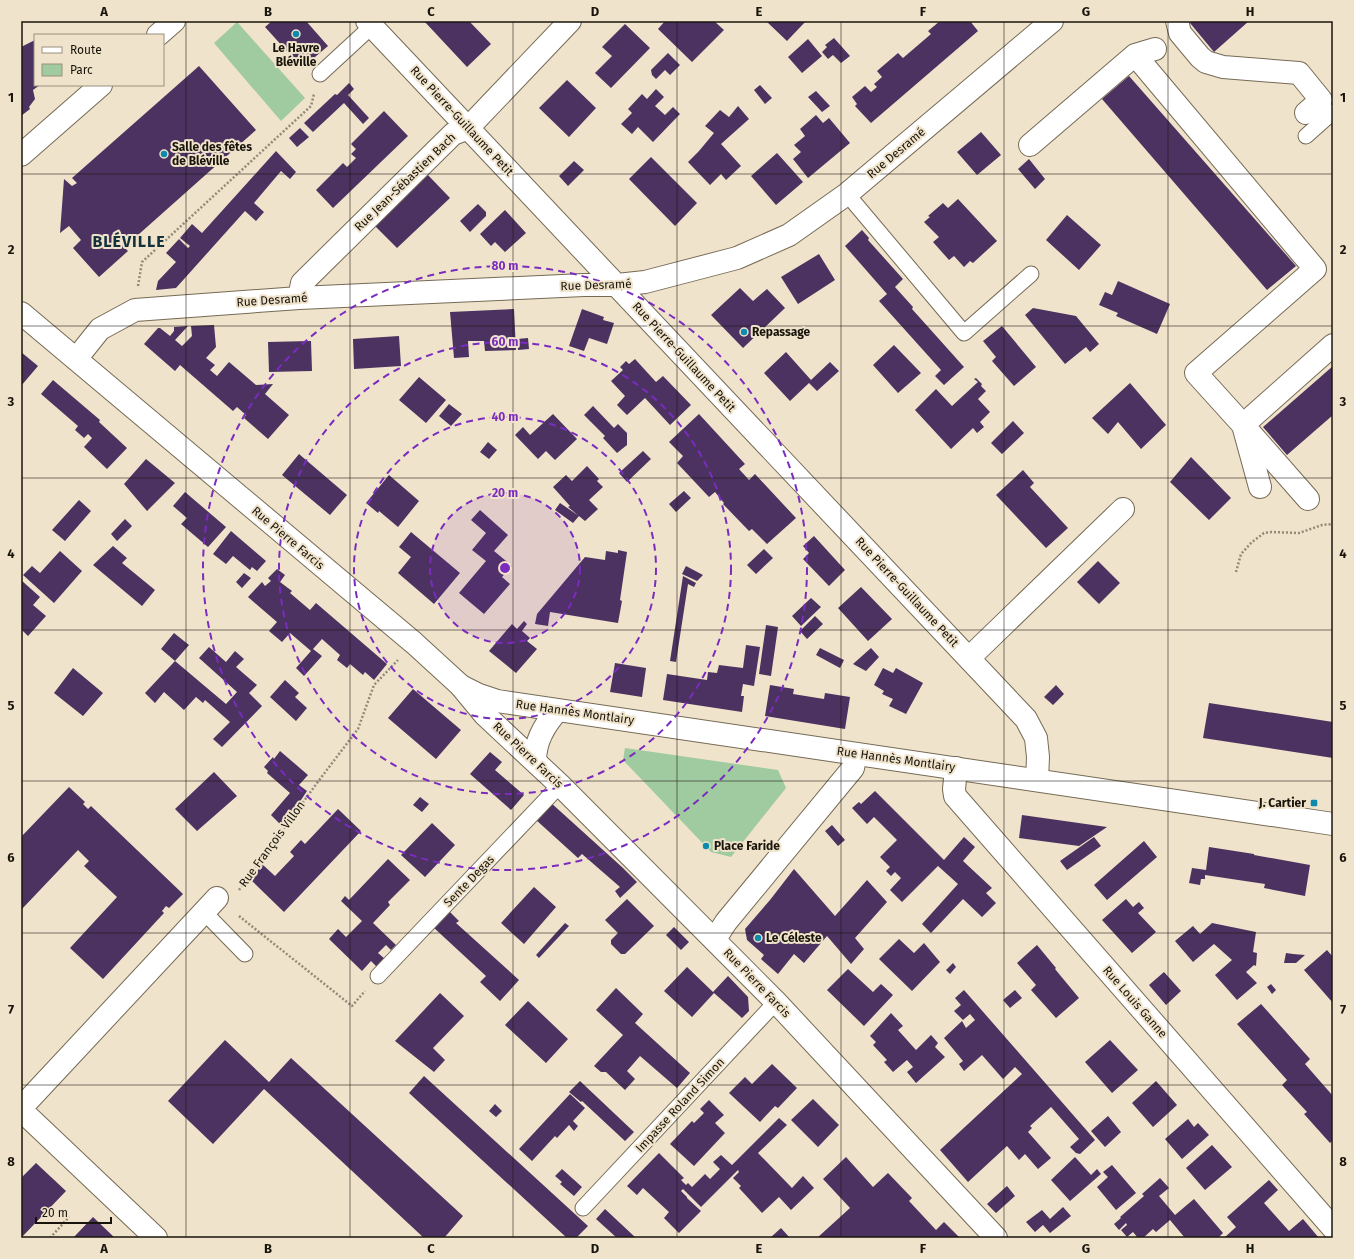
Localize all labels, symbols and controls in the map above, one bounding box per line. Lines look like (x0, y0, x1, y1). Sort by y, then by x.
text: A (99, 4, 108, 19)
text: B (264, 4, 272, 19)
text: C (427, 4, 435, 19)
text: D (591, 4, 600, 19)
text: E (756, 4, 763, 19)
text: F (920, 4, 927, 19)
text: G (1082, 4, 1090, 19)
text: H (1246, 4, 1254, 19)
marker: Le Havre Bléville (291, 29, 301, 39)
legend (34, 34, 164, 86)
place label: Le Havre Bléville (273, 41, 320, 69)
text: Route (70, 43, 102, 57)
text: Parc (70, 63, 93, 77)
street label: Rue Pierre-Guillaume Petit (408, 63, 517, 179)
text: 1 (8, 90, 14, 105)
text: 1 (1340, 90, 1346, 105)
street label: Rue Desramé (864, 125, 928, 181)
street label: Rue Jean-Sébastien Bach (352, 130, 458, 234)
place label: Salle des fêtes de Bléville (172, 140, 252, 168)
marker: Salle des fêtes de Bléville (159, 149, 169, 159)
district label: BLÉVILLE (92, 231, 166, 251)
text: 2 (8, 242, 15, 257)
text: 2 (1340, 242, 1347, 257)
text: 80 m (492, 259, 518, 273)
street label: Rue Desramé (560, 277, 632, 293)
street label: Rue Desramé (236, 291, 308, 309)
street label: Rue Pierre-Guillaume Petit (630, 299, 739, 415)
place label: Repassage (752, 325, 811, 339)
marker: Repassage (739, 327, 749, 337)
text: 60 m (492, 335, 518, 349)
text: 3 (7, 394, 15, 409)
text: 3 (1339, 394, 1347, 409)
text: 40 m (492, 410, 518, 424)
text: 20 m (492, 486, 518, 500)
street label: Rue Pierre Farcis (249, 504, 327, 573)
street label: Rue Pierre-Guillaume Petit (853, 534, 962, 650)
text: 4 (7, 546, 15, 561)
text: 4 (1339, 546, 1347, 561)
centre of rings (498, 561, 512, 575)
street label: Rue Hannès Montlairy (515, 697, 635, 727)
text: 5 (8, 698, 15, 713)
text: 5 (1340, 698, 1347, 713)
street label: Rue Pierre Farcis (490, 719, 566, 791)
street label: Rue Hannès Montlairy (836, 744, 956, 774)
place label: J. Cartier (1258, 796, 1306, 810)
street label: Rue François Villon (236, 798, 308, 890)
marker: J. Cartier (1309, 798, 1319, 808)
place label: Place Faride (714, 839, 780, 853)
marker: Place Faride (701, 841, 711, 851)
text: 6 (7, 850, 15, 865)
text: 6 (1339, 850, 1347, 865)
street label: Sente Degas (441, 852, 497, 910)
place label: Le Céleste (766, 931, 822, 945)
marker: Le Céleste (753, 933, 763, 943)
street label: Rue Pierre Farcis (721, 946, 794, 1021)
street label: Rue Louis Ganne (1100, 963, 1170, 1041)
text: 7 (8, 1002, 14, 1017)
text: 7 (1340, 1002, 1346, 1017)
street label: Impasse Roland Simon (633, 1055, 727, 1155)
text: 8 (7, 1154, 15, 1169)
text: 8 (1339, 1154, 1347, 1169)
scale bar (36, 1199, 111, 1225)
text: 20 m (42, 1206, 68, 1220)
text: A (99, 1241, 108, 1256)
text: B (264, 1241, 272, 1256)
text: C (427, 1241, 435, 1256)
text: D (591, 1241, 600, 1256)
text: E (756, 1241, 763, 1256)
text: F (920, 1241, 927, 1256)
text: G (1082, 1241, 1090, 1256)
text: H (1246, 1241, 1254, 1256)

